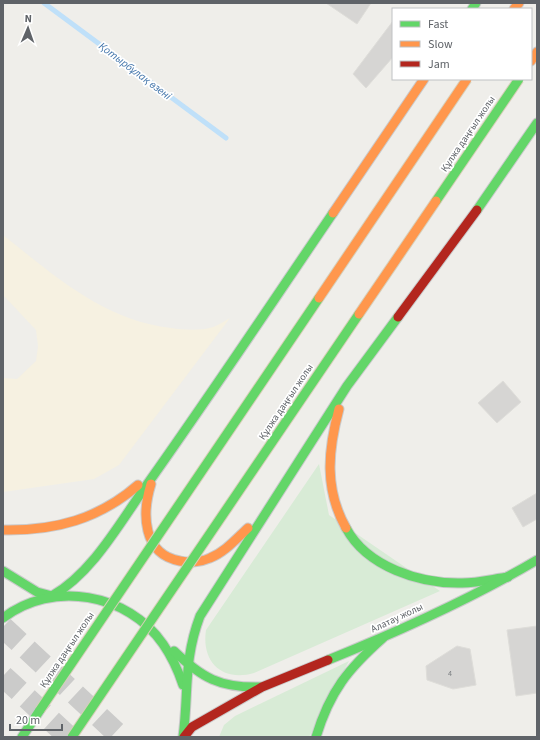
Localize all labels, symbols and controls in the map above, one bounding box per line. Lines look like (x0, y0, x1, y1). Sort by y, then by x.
north arrow (8, 8, 48, 48)
legend (392, 8, 532, 80)
text: N (24, 11, 32, 26)
text: Fast (428, 16, 448, 33)
text: Slow (428, 36, 453, 53)
water label: Қотырбұлақ өзені (96, 39, 175, 104)
text: Jam (428, 56, 450, 73)
street label: Құлжа даңғыл жолы (437, 93, 499, 175)
street label: Құлжа даңғыл жолы (255, 361, 317, 443)
street label: Алатау жолы (369, 600, 425, 636)
street label: Құлжа даңғыл жолы (36, 609, 98, 691)
house number: 4 (448, 668, 452, 679)
scale bar (10, 706, 62, 732)
text: 20 m (16, 712, 40, 729)

